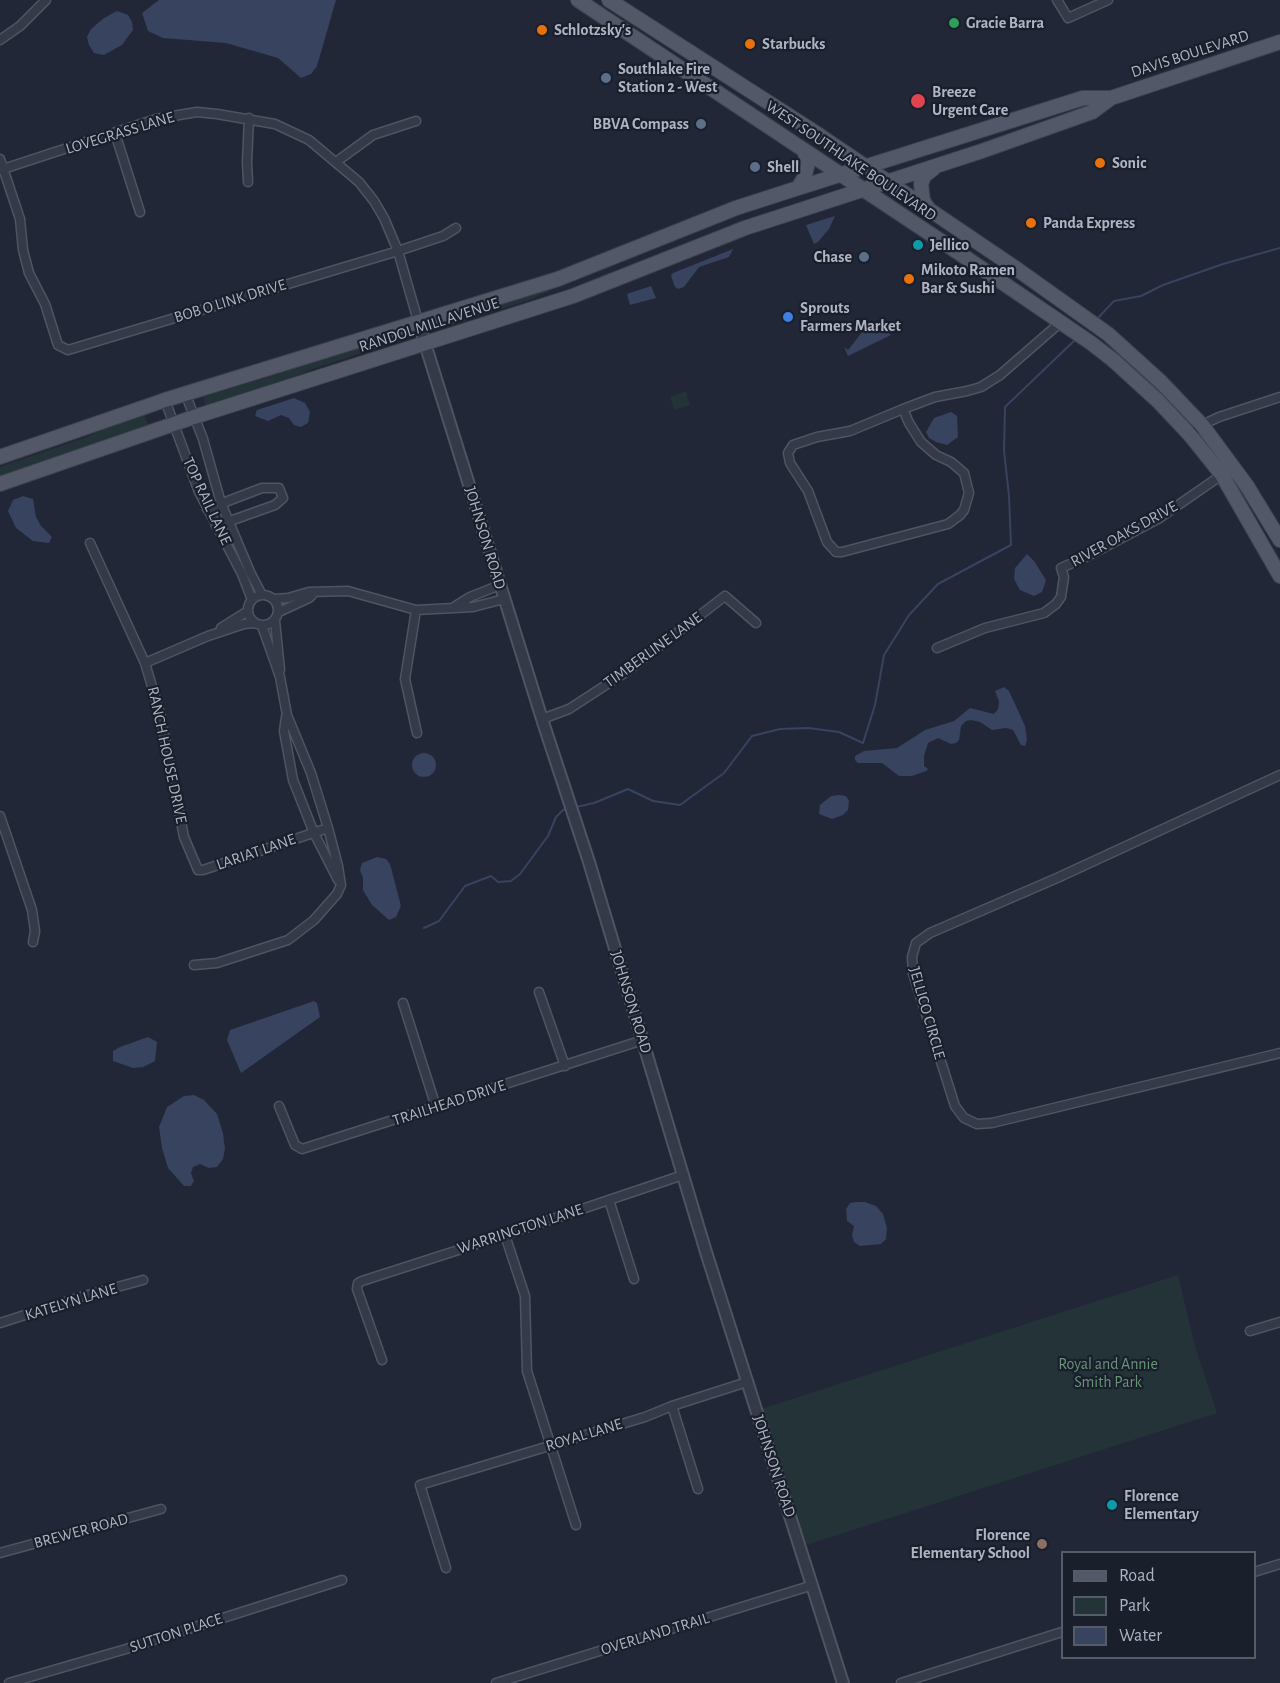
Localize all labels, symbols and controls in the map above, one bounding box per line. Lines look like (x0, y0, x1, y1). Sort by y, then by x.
place label: Gracie Barra (966, 13, 1044, 33)
marker: Gracie Barra (947, 16, 961, 30)
place label: Schlotzsky's (554, 20, 631, 40)
marker: Schlotzsky's (535, 23, 549, 37)
street label: DAVIS BOULEVARD (1129, 26, 1251, 82)
place label: Starbucks (762, 34, 825, 54)
marker: Starbucks (743, 37, 757, 51)
place label: Southlake Fire Station 2 - West (618, 59, 717, 97)
marker: Southlake Fire Station 2 - West (599, 71, 613, 85)
place label: Breeze Urgent Care (932, 82, 1008, 120)
marker: Breeze Urgent Care (909, 92, 927, 110)
street label: WEST SOUTHLAKE BOULEVARD (762, 97, 940, 225)
street label: LOVEGRASS LANE (63, 107, 177, 159)
place label: BBVA Compass (593, 114, 689, 134)
marker: BBVA Compass (694, 117, 708, 131)
place label: Sonic (1112, 153, 1146, 173)
marker: Sonic (1093, 156, 1107, 170)
place label: Shell (767, 157, 799, 177)
marker: Shell (748, 160, 762, 174)
place label: Panda Express (1043, 213, 1135, 233)
marker: Panda Express (1024, 216, 1038, 230)
place label: Jellico (930, 235, 969, 255)
marker: Jellico (911, 238, 925, 252)
place label: Chase (814, 247, 852, 267)
marker: Chase (857, 250, 871, 264)
place label: Mikoto Ramen Bar & Sushi (921, 260, 1015, 298)
marker: Mikoto Ramen Bar & Sushi (902, 272, 916, 286)
street label: BOB O LINK DRIVE (172, 275, 288, 327)
street label: RANDOL MILL AVENUE (357, 293, 501, 357)
place label: Sprouts Farmers Market (800, 298, 901, 336)
marker: Sprouts Farmers Market (781, 310, 795, 324)
street label: TOP RAIL LANE (178, 454, 236, 548)
street label: JOHNSON ROAD (460, 484, 510, 592)
street label: RIVER OAKS DRIVE (1067, 497, 1181, 571)
street label: TIMBERLINE LANE (600, 608, 706, 692)
street label: RANCH HOUSE DRIVE (143, 685, 191, 825)
street label: LARIAT LANE (214, 829, 298, 875)
street label: JOHNSON ROAD (606, 948, 656, 1056)
street label: JELLICO CIRCLE (905, 965, 949, 1061)
street label: TRAILHEAD DRIVE (390, 1076, 508, 1130)
street label: WARRINGTON LANE (455, 1200, 585, 1258)
street label: KATELYN LANE (23, 1279, 119, 1325)
park label: Royal and Annie Smith Park (1058, 1354, 1158, 1392)
street label: JOHNSON ROAD (748, 1413, 800, 1519)
street label: ROYAL LANE (543, 1414, 625, 1456)
place label: Florence Elementary (1124, 1486, 1199, 1524)
marker: Florence Elementary (1105, 1498, 1119, 1512)
street label: BREWER ROAD (32, 1509, 130, 1553)
place label: Florence Elementary School (910, 1525, 1030, 1563)
marker: Florence Elementary School (1035, 1537, 1049, 1551)
legend (1061, 1551, 1256, 1659)
text: Road (1119, 1567, 1155, 1585)
text: Park (1119, 1597, 1150, 1615)
street label: OVERLAND TRAIL (599, 1608, 711, 1660)
street label: SUTTON PLACE (127, 1609, 225, 1657)
text: Water (1119, 1627, 1162, 1645)

